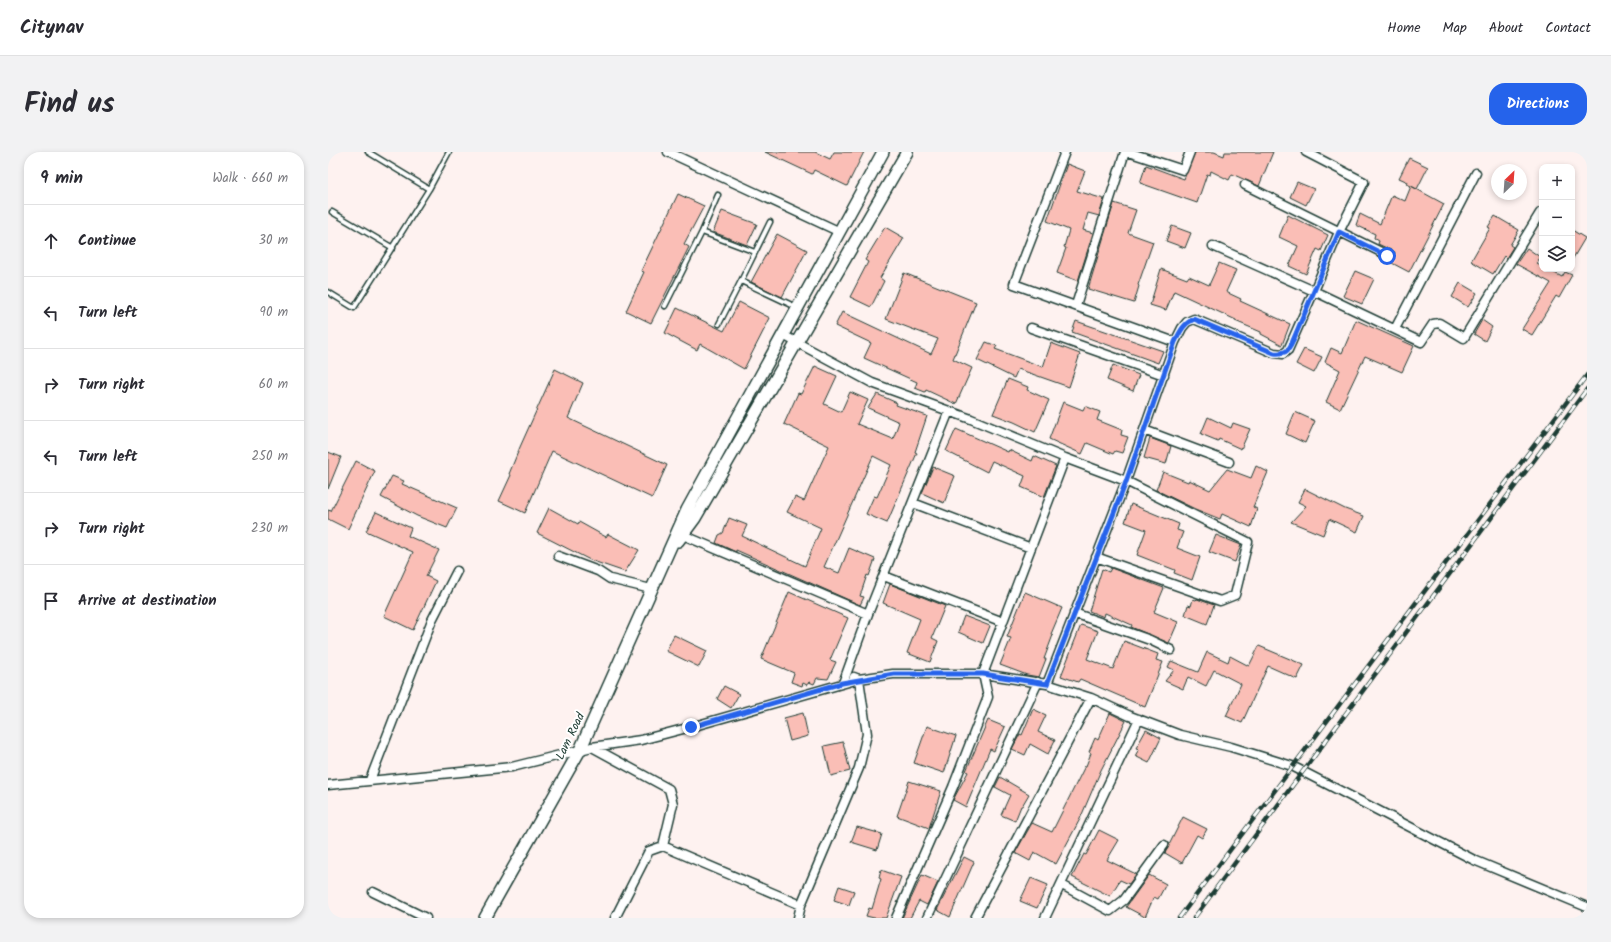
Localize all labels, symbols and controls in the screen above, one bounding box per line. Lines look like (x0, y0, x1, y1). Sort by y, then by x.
text: Citynav (20, 13, 83, 43)
text: Home (1387, 17, 1421, 39)
text: Map (1443, 17, 1467, 39)
text: About (1489, 17, 1523, 39)
text: Contact (1545, 17, 1591, 39)
text: Find us (24, 82, 115, 127)
button: Directions (1489, 83, 1587, 125)
north arrow (1491, 164, 1527, 200)
map controls (1539, 164, 1575, 272)
button: + (1539, 164, 1575, 200)
text: 9 min (40, 165, 83, 192)
text: Walk · 660 m (212, 168, 288, 189)
button: − (1539, 200, 1575, 236)
text: Continue (78, 229, 136, 253)
icon: ahead (40, 230, 62, 252)
text: 30 m (259, 230, 288, 251)
button: layers (1539, 236, 1575, 272)
route start (1378, 247, 1396, 265)
text: Turn left (78, 301, 138, 325)
icon: left (40, 302, 62, 324)
text: 90 m (260, 302, 288, 323)
text: Turn right (78, 373, 145, 397)
icon: right (40, 374, 62, 396)
text: 60 m (259, 374, 288, 395)
text: Turn left (78, 445, 138, 469)
icon: left (40, 446, 62, 468)
text: 250 m (251, 446, 288, 467)
text: Turn right (78, 517, 145, 541)
icon: right (40, 518, 62, 540)
text: 230 m (251, 518, 288, 539)
text: Arrive at destination (78, 589, 217, 613)
icon: arrive (40, 590, 62, 612)
street label: Lam Road (551, 708, 591, 763)
route end (682, 718, 700, 736)

